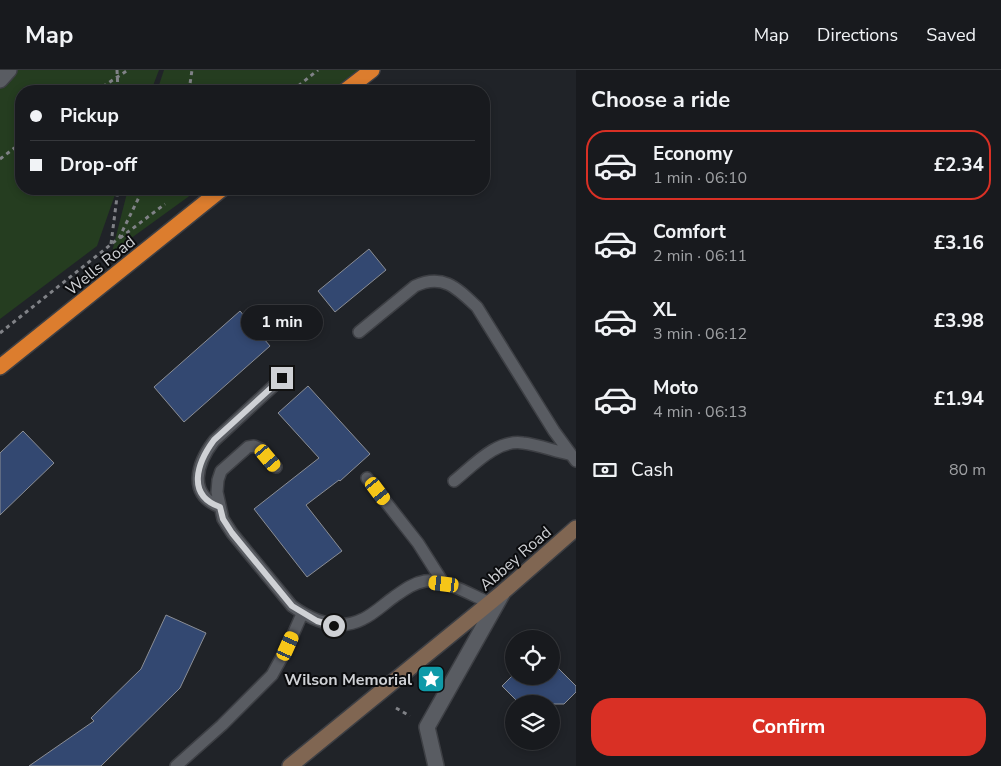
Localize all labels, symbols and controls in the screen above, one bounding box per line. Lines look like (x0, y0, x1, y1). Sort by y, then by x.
text: Map (25, 19, 73, 51)
text: Map (754, 23, 789, 47)
text: Directions (817, 23, 898, 47)
text: Saved (926, 23, 976, 47)
text: Choose a ride (591, 85, 730, 115)
text: Pickup (60, 103, 119, 129)
text: Economy (653, 141, 733, 167)
icon: car (593, 143, 638, 188)
text: Drop-off (60, 152, 137, 178)
text: £2.34 (934, 152, 984, 178)
text: 1 min · 06:10 (653, 167, 747, 189)
text: Comfort (653, 219, 726, 245)
icon: car (593, 221, 638, 266)
text: £3.16 (934, 230, 984, 256)
street label: Wells Road (61, 231, 140, 301)
text: 2 min · 06:11 (653, 245, 747, 267)
text: XL (653, 297, 676, 323)
icon: car (593, 299, 638, 344)
callout: 1 min (241, 306, 323, 340)
text: £3.98 (934, 308, 984, 334)
text: 1 min (261, 311, 303, 333)
text: 3 min · 06:12 (653, 323, 747, 345)
route end (271, 367, 293, 389)
text: Moto (653, 375, 699, 401)
icon: car (593, 377, 638, 422)
text: £1.94 (934, 386, 984, 412)
text: 4 min · 06:13 (653, 401, 747, 423)
car (252, 442, 283, 474)
icon: cash (591, 456, 619, 484)
text: Cash (631, 457, 673, 483)
text: 80 m (949, 459, 986, 481)
car (362, 475, 393, 507)
street label: Abbey Road (475, 521, 556, 596)
car (428, 575, 459, 593)
route start (323, 615, 345, 637)
car (275, 629, 300, 663)
map controls (505, 630, 560, 750)
button: locate (505, 630, 560, 685)
place icon: Wilson Memorial (416, 664, 446, 694)
place label: Wilson Memorial (284, 669, 412, 691)
button: layers (505, 695, 560, 750)
button: Confirm (591, 698, 986, 756)

